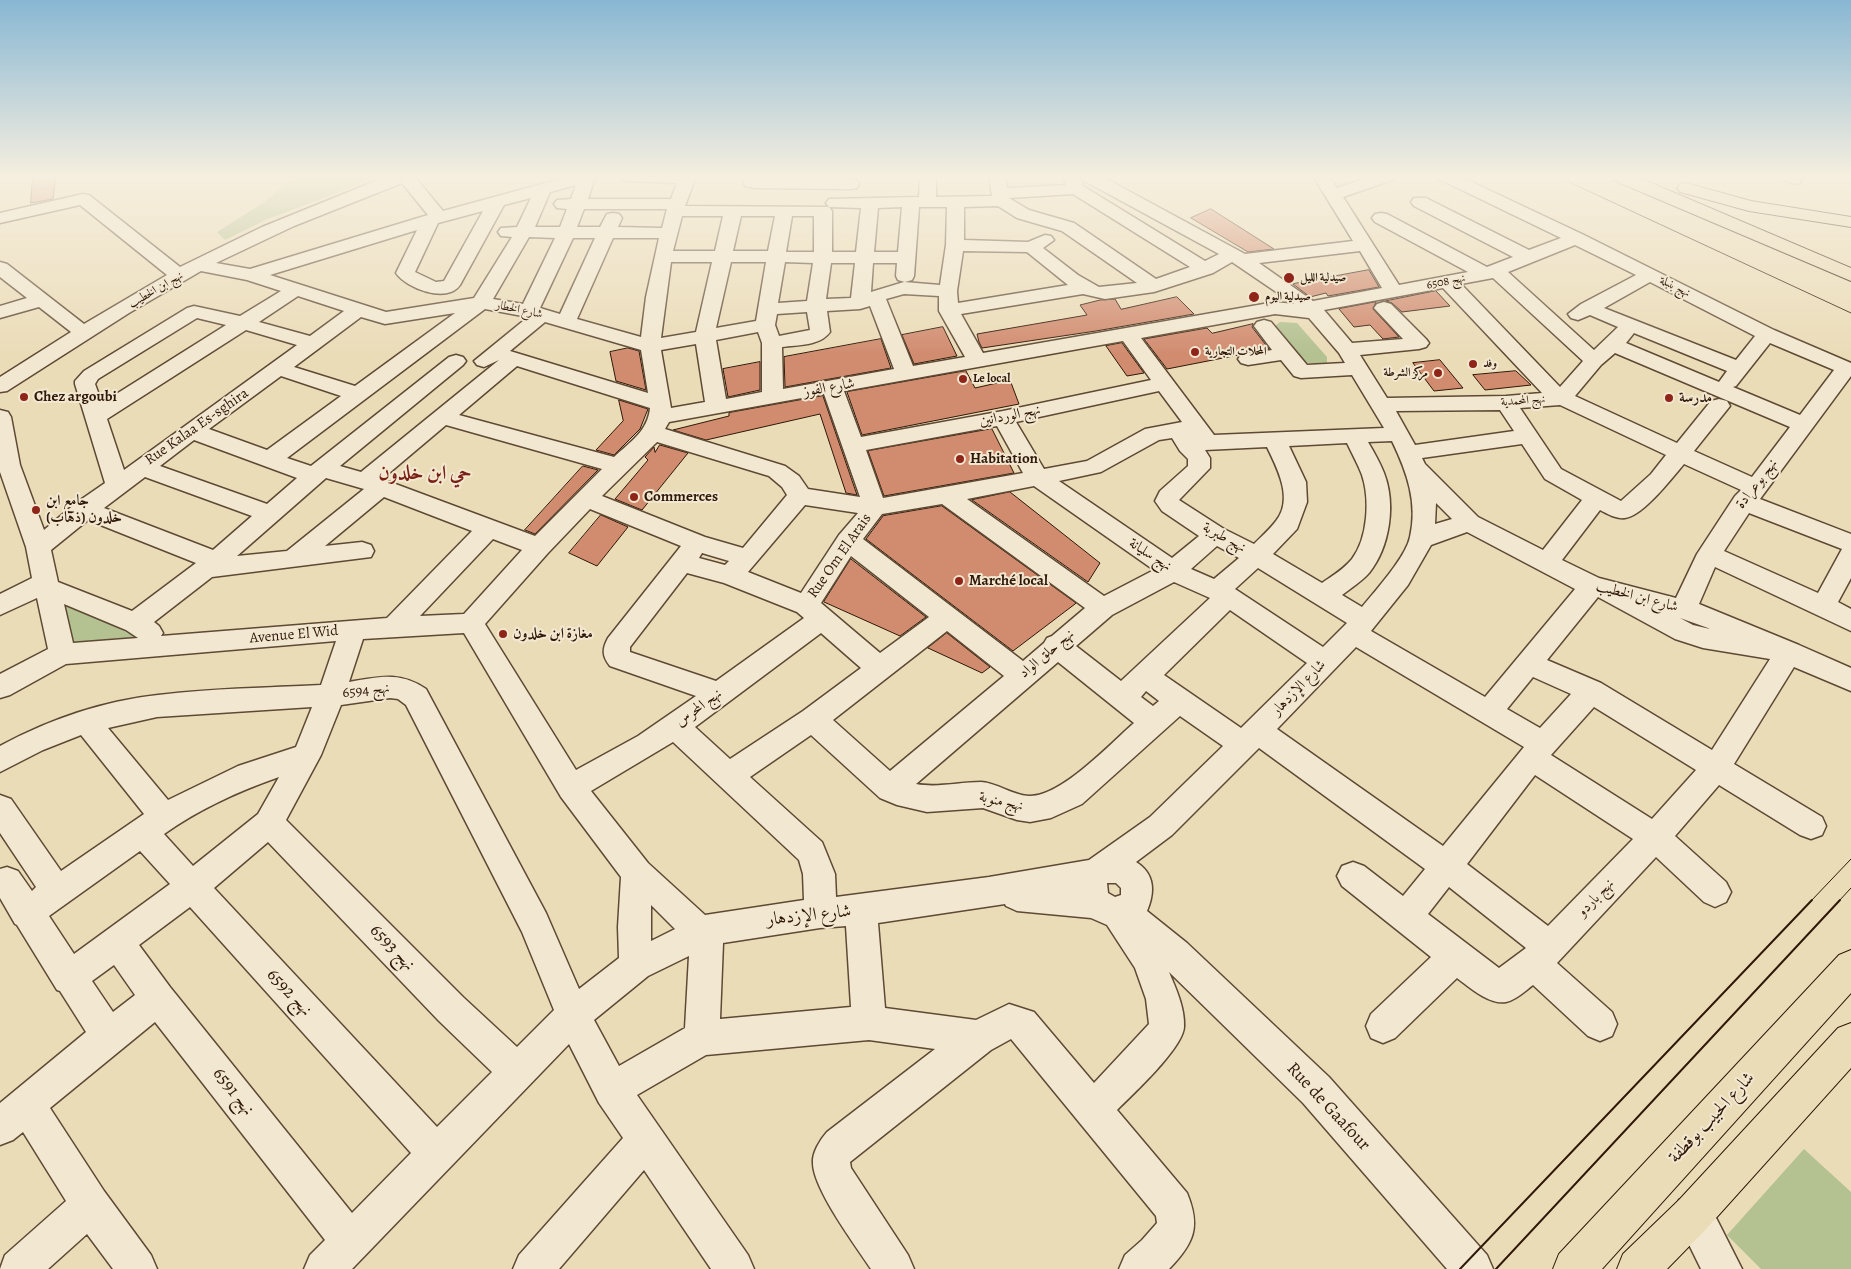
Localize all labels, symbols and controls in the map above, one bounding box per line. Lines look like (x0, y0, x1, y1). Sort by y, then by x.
street label: نهج ابن الخطيب (126, 269, 186, 311)
marker: صيدلية الليل (1282, 271, 1296, 285)
place label: صيدلية الليل (1300, 271, 1346, 285)
street label: نهج 6508 (1425, 271, 1467, 293)
street label: نهج بنبلة (1657, 273, 1693, 301)
marker: صيدلية اليوم (1247, 290, 1261, 304)
place label: صيدلية اليوم (1265, 290, 1311, 304)
street label: شارع الخطار (494, 298, 544, 322)
place label: المحلات التجارية (1205, 345, 1267, 359)
marker: المحلات التجارية (1189, 346, 1201, 358)
place label: وفد (1483, 357, 1497, 371)
marker: وفد (1467, 358, 1479, 370)
place label: مركز الشرطة (1383, 366, 1428, 380)
marker: مركز الشرطة (1432, 367, 1444, 379)
place label: Le local (973, 372, 1010, 386)
marker: Le local (957, 373, 969, 385)
street label: شارع الفوز (802, 375, 856, 401)
street label: Rue Kalaa Es-sghira (142, 385, 252, 469)
place label: Chez argoubi (34, 388, 117, 406)
place label: مدرسة (1679, 389, 1712, 407)
marker: Chez argoubi (18, 391, 30, 403)
street label: نهج المحمدية (1500, 392, 1546, 410)
marker: مدرسة (1663, 392, 1675, 404)
street label: نهج الوردانين (978, 401, 1042, 431)
place label: Habitation (970, 450, 1038, 468)
marker: Habitation (954, 453, 966, 465)
street label: نهج بوعرادة (1732, 455, 1782, 513)
district label: حي ابن خلدون (378, 462, 472, 486)
place label: Commerces (644, 488, 718, 506)
marker: Commerces (628, 491, 640, 503)
place label: جامع ابن خلدون (ذهاب) (46, 492, 122, 527)
marker: جامع ابن خلدون (ذهاب) (30, 504, 42, 516)
street label: Rue Om El Arais (804, 510, 876, 602)
street label: نهج طبربة (1199, 519, 1249, 557)
street label: نهج سليانة (1125, 534, 1175, 576)
place label: Marché local (969, 572, 1048, 590)
marker: Marché local (953, 575, 965, 587)
street label: شارع ابن الخطيب (1594, 577, 1680, 617)
street label: Avenue El Wid (249, 622, 339, 648)
place label: مغازة ابن خلدون (513, 625, 593, 643)
street label: نهج حلق الواد (1016, 626, 1078, 682)
marker: مغازة ابن خلدون (497, 628, 509, 640)
street label: شارع الإزدهار (1268, 656, 1330, 720)
street label: نهج 6594 (341, 680, 391, 702)
street label: نهج المحرس (672, 685, 726, 731)
street label: نهج منوبة (977, 788, 1025, 816)
street label: نهج باردو (1574, 875, 1618, 921)
street label: شارع الإزدهار (766, 901, 852, 931)
street label: نهج 6593 (365, 920, 419, 976)
street label: نهج 6592 (262, 965, 316, 1021)
street label: Rue de Gaafour (1282, 1058, 1374, 1156)
street label: نهج 6591 (208, 1064, 258, 1120)
street label: شارع الحبيب بوقطفة (1664, 1068, 1760, 1168)

